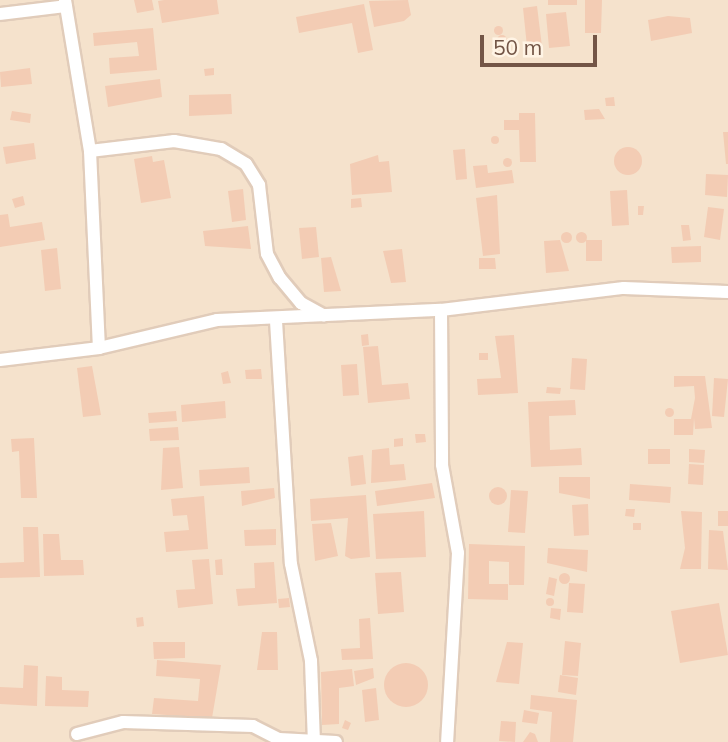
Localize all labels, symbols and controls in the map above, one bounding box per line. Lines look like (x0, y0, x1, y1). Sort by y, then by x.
scale bar (483, 21, 600, 65)
text: 50 m (493, 34, 542, 60)

